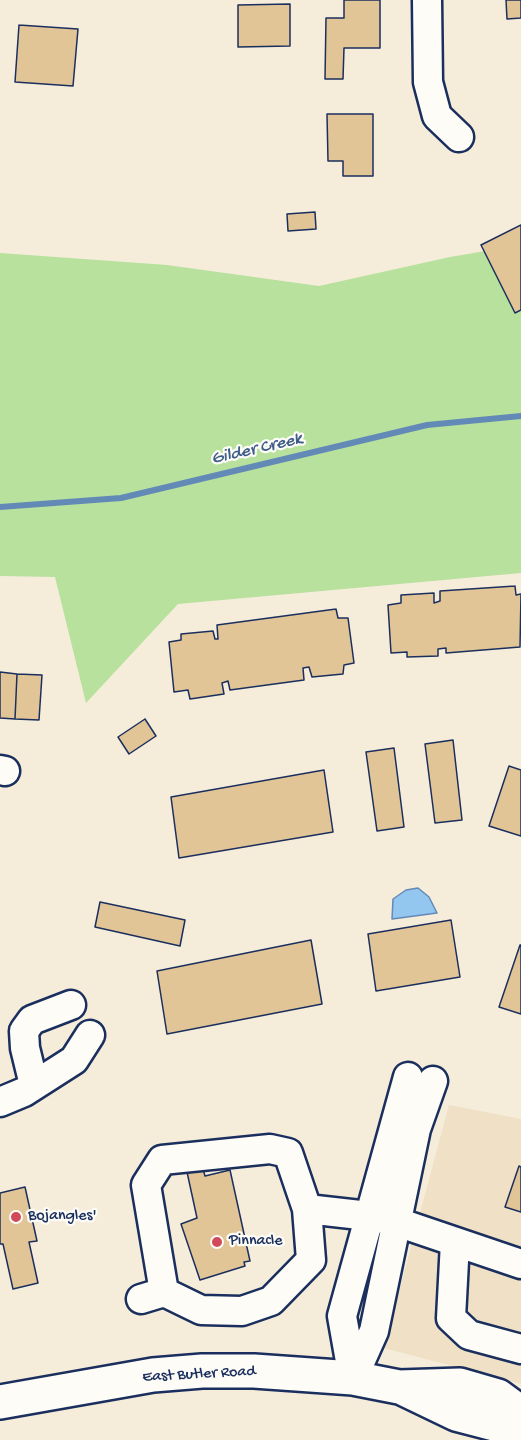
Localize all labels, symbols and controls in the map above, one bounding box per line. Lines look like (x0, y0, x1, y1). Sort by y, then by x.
water label: Gilder Creek (210, 429, 304, 471)
place label: Bojangles' (28, 1207, 96, 1227)
marker: Bojangles' (9, 1210, 23, 1224)
place label: Pinnacle (229, 1232, 283, 1252)
marker: Pinnacle (210, 1235, 224, 1249)
street label: East Butler Road (142, 1362, 256, 1388)

